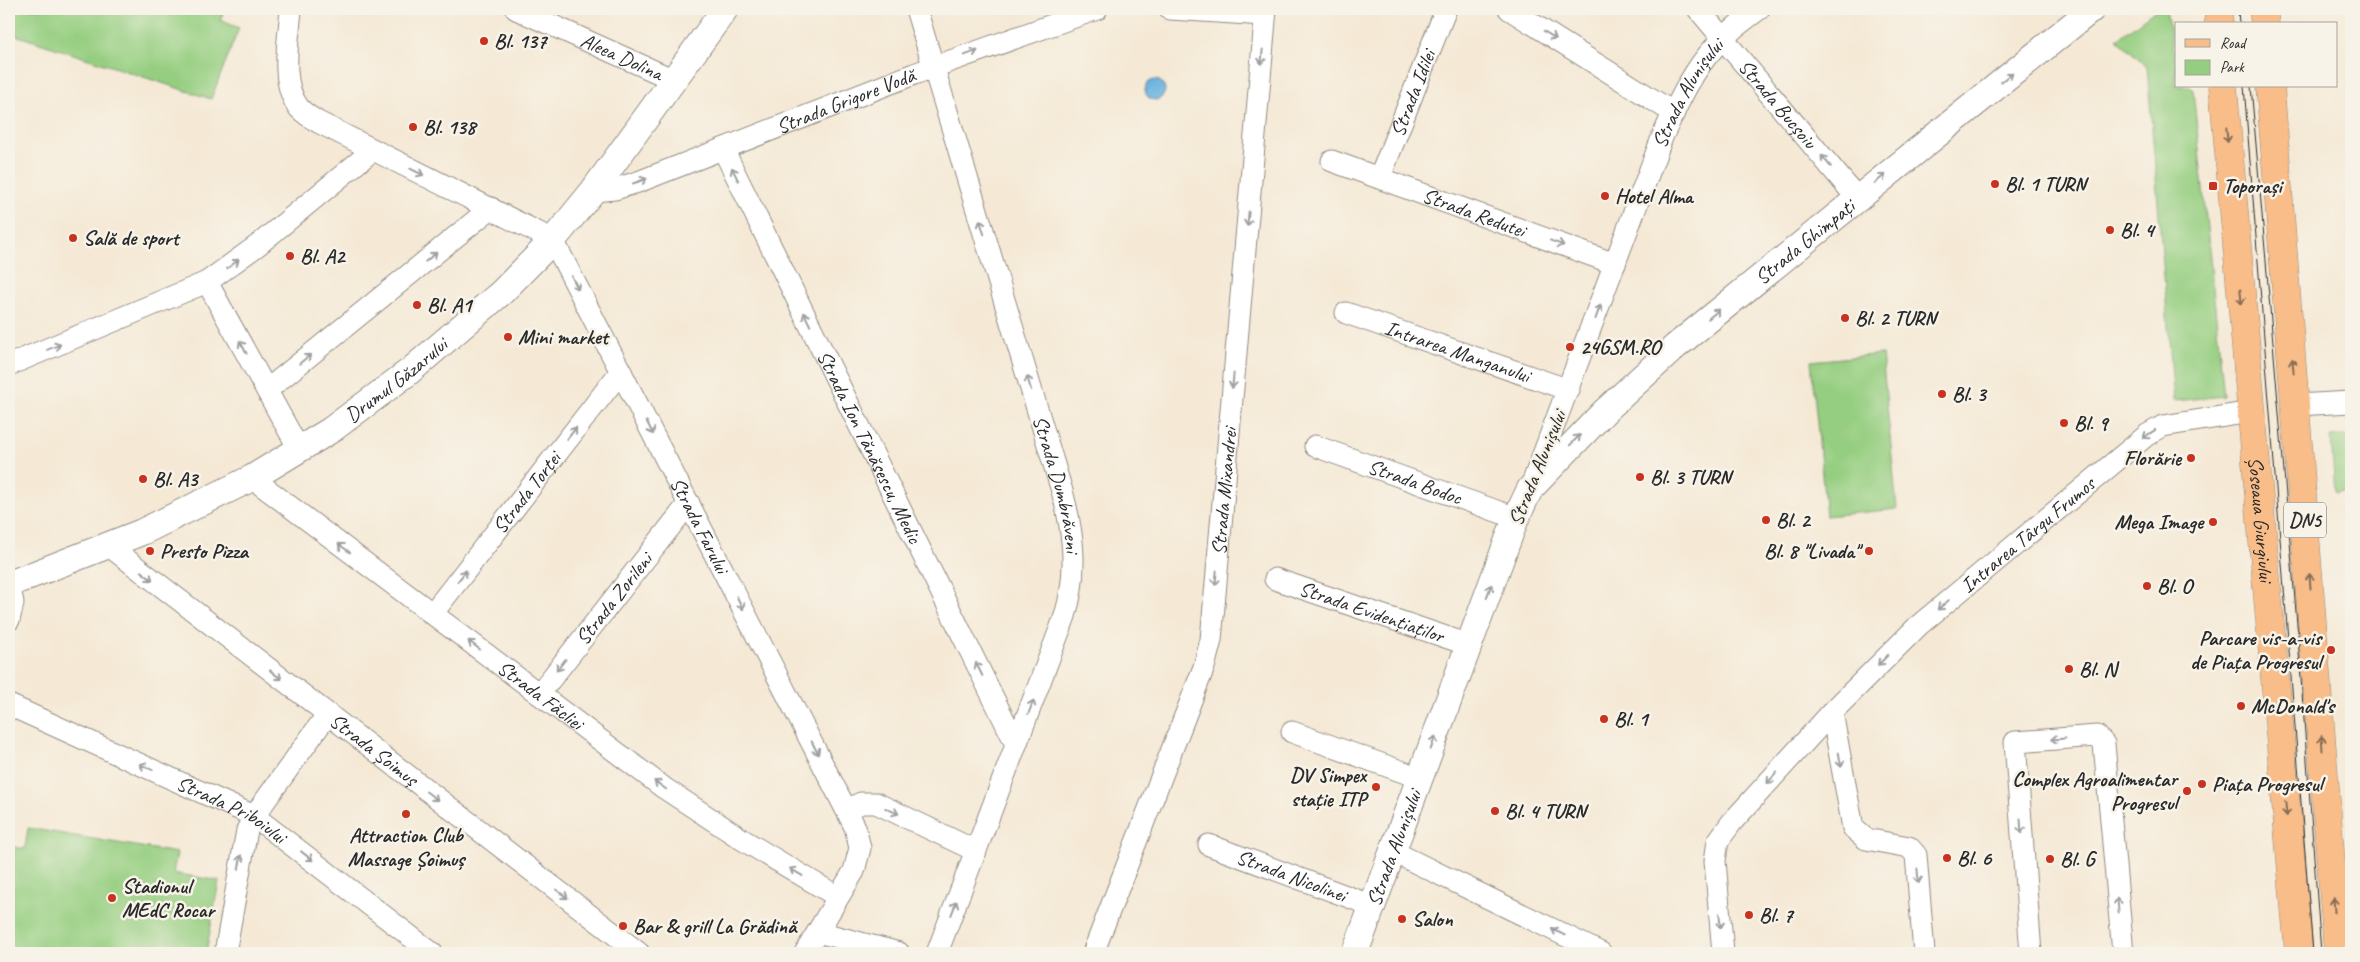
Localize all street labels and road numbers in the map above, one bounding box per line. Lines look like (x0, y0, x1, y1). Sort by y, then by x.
street label: Aleea Dolina (577, 27, 669, 87)
street label: Strada Alunișului (1646, 31, 1731, 151)
street label: Strada Idilei (1384, 43, 1443, 140)
street label: Strada Bucșoiu (1733, 54, 1824, 155)
street label: Strada Grigore Vodă (772, 61, 920, 140)
street label: Strada Redutei (1419, 182, 1532, 244)
street label: Strada Ghimpați (1749, 192, 1862, 290)
street label: Intrarea Manganului (1382, 314, 1536, 390)
street label: Drumul Găzarului (340, 330, 455, 428)
street label: Strada Ion Tănăsescu, Medic (811, 346, 929, 549)
street label: Strada Alunișului (1502, 404, 1573, 529)
street label: Strada Dumbrăveni (1027, 413, 1086, 557)
street label: Strada Mixandrei (1205, 423, 1243, 556)
street label: Strada Torței (487, 444, 568, 539)
street label: Strada Bodoc (1364, 453, 1467, 511)
street label: Șoseaua Giurgiului (2243, 456, 2280, 586)
street label: Intrarea Târgu Frumos (1955, 470, 2101, 598)
street label: Strada Farului (664, 473, 737, 580)
road number: DN5 (2284, 502, 2326, 538)
street label: Strada Zorileni (570, 545, 660, 650)
street label: Strada Evidențiaților (1296, 575, 1449, 649)
street label: Strada Făcliei (492, 654, 591, 738)
street label: Strada Șoimuș (325, 707, 425, 793)
street label: Strada Priboiului (173, 770, 294, 851)
street label: Strada Alunișului (1361, 783, 1428, 910)
street label: Strada Nicolinei (1233, 843, 1353, 909)

